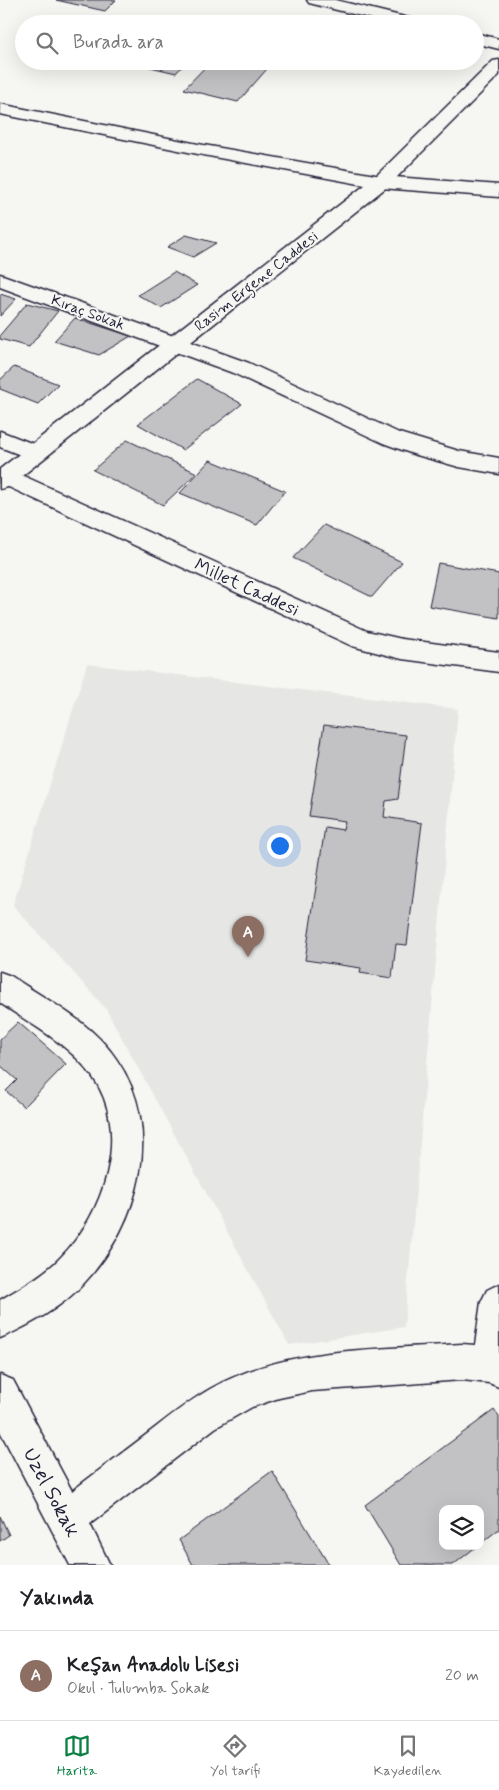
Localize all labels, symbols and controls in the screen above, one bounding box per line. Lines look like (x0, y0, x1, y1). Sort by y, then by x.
search box (15, 15, 484, 70)
icon: search (33, 29, 61, 57)
text: Burada ara (73, 30, 164, 55)
street label: Rasim Ergene Caddesi (191, 227, 323, 337)
street label: Kıraç Sokak (48, 290, 127, 335)
street label: Millet Caddesi (190, 553, 303, 623)
your location (267, 833, 293, 859)
pin: A (232, 916, 264, 957)
street label: Uzel Sokak (16, 1443, 86, 1542)
map controls (439, 1505, 484, 1550)
button: layers (439, 1505, 484, 1550)
text: Yakında (20, 1584, 94, 1612)
text: Keşan Anadolu Lisesi (67, 1653, 239, 1678)
text: A (31, 1665, 41, 1686)
text: 20 m (445, 1665, 479, 1686)
text: Okul · Tulumba Sokak (67, 1678, 209, 1699)
tab: Harita (57, 1732, 97, 1780)
tab: Yol tarifi (210, 1732, 260, 1780)
tab: Kaydedilen (374, 1732, 442, 1780)

